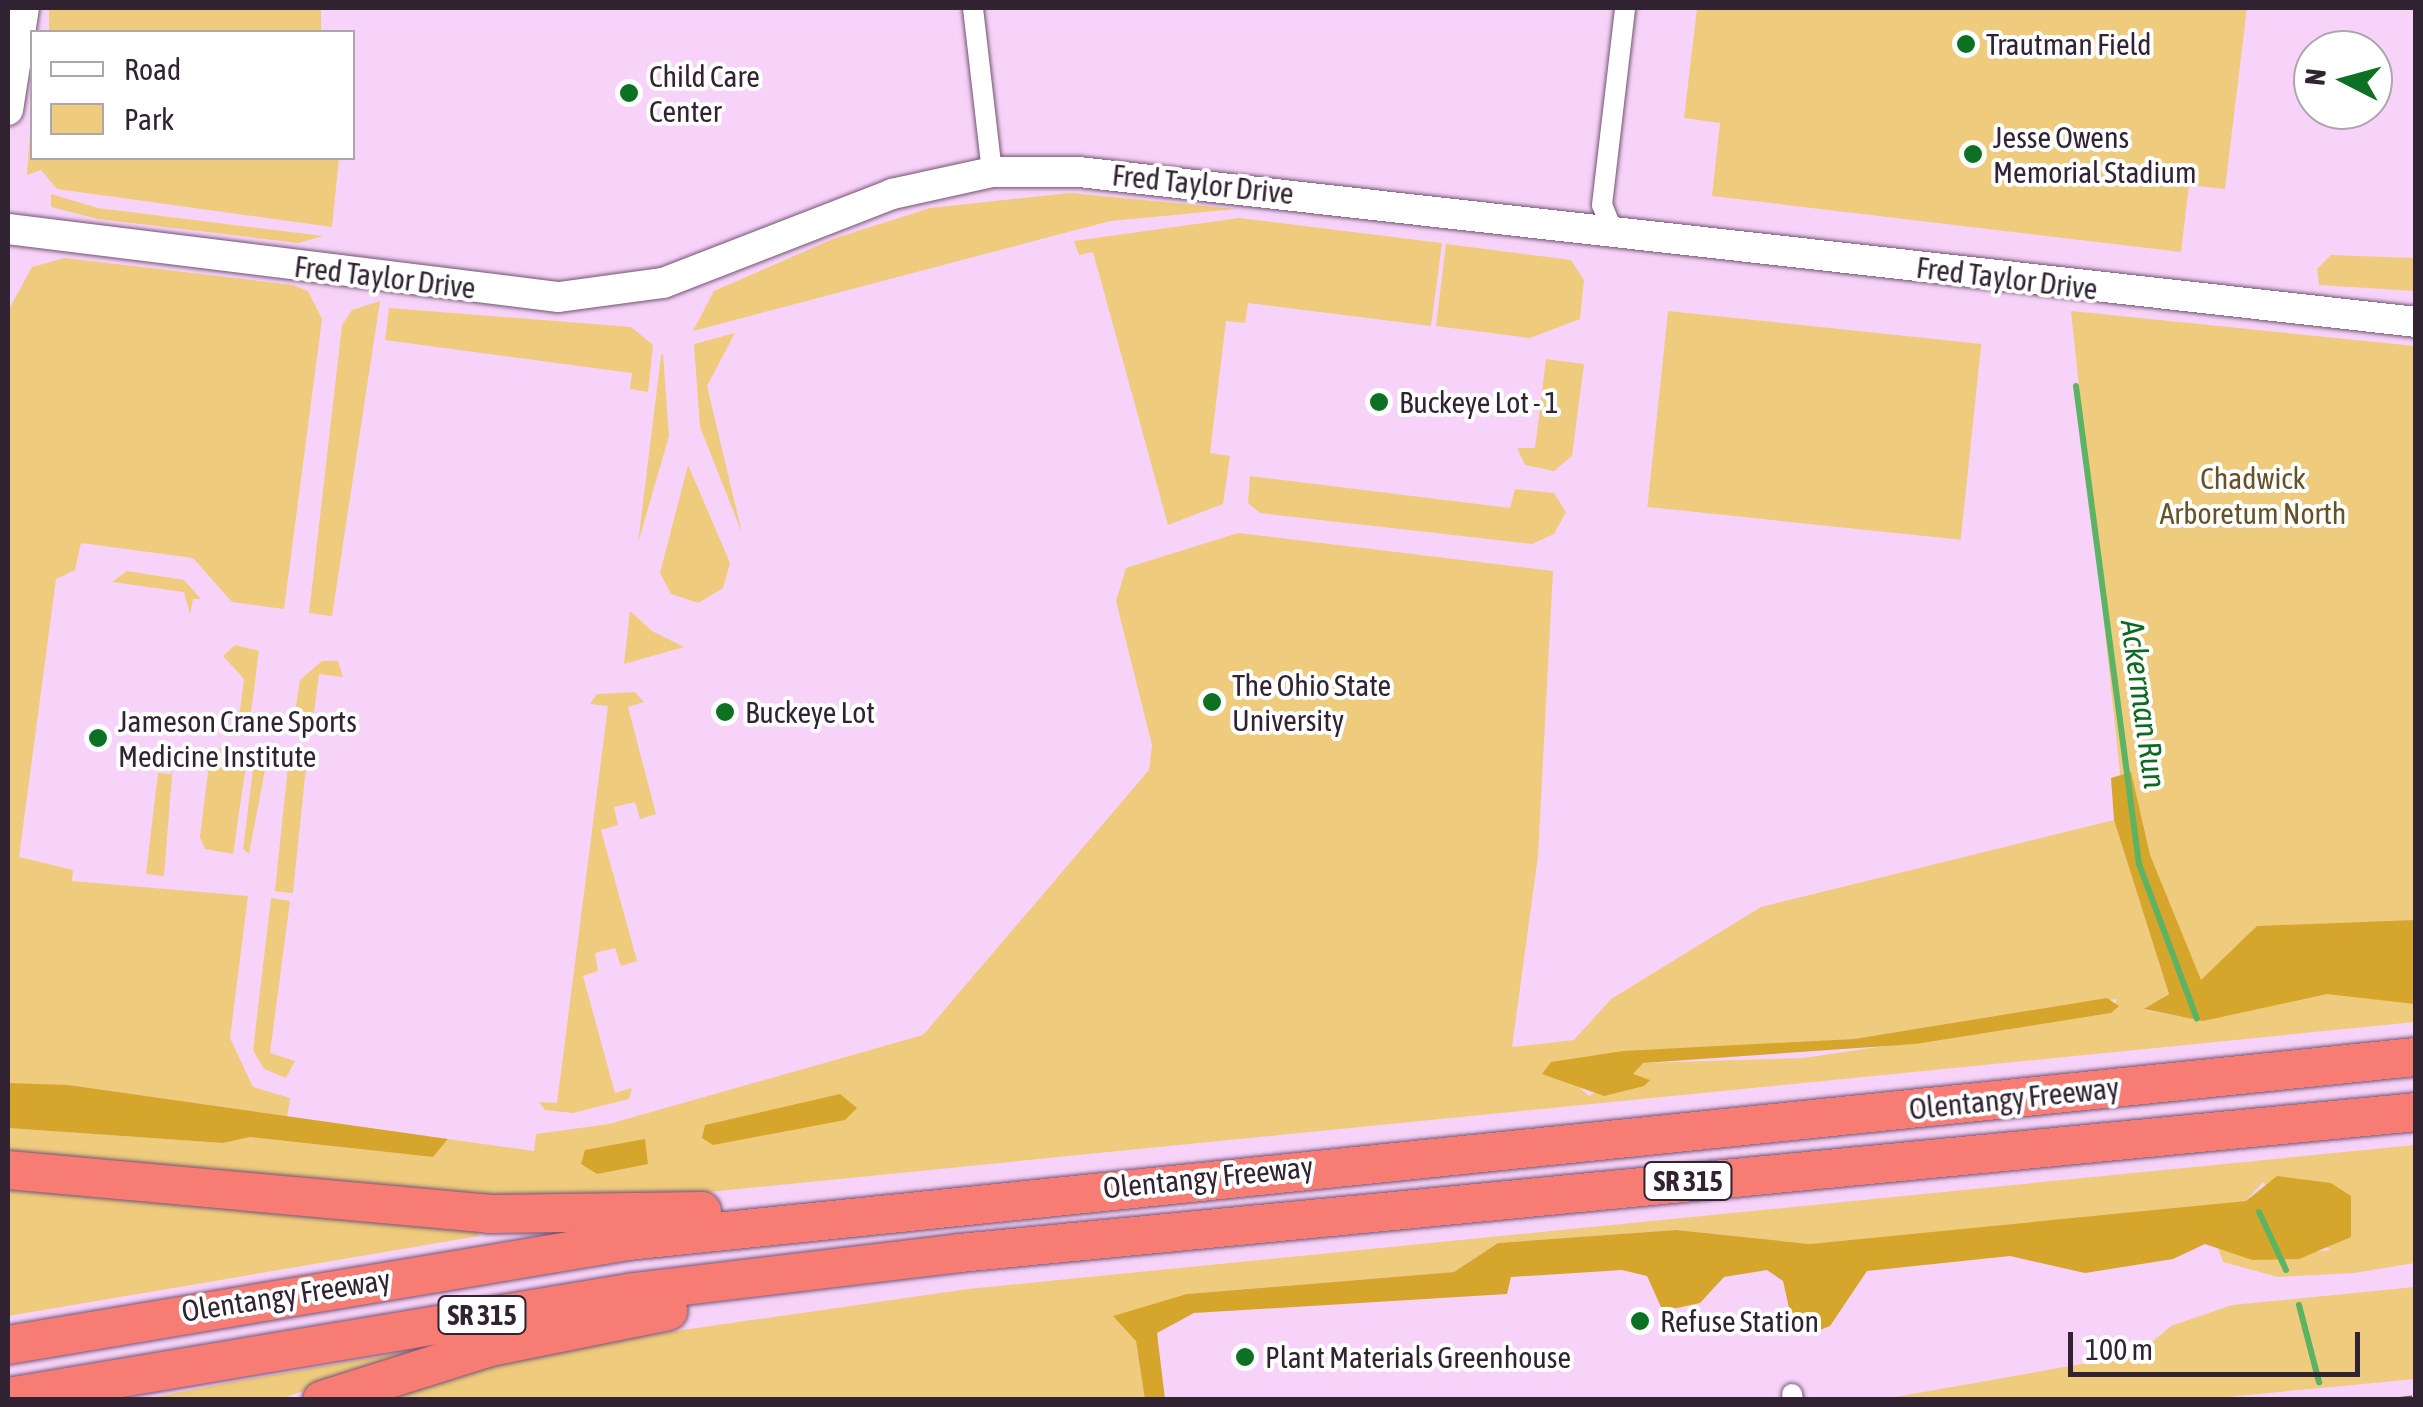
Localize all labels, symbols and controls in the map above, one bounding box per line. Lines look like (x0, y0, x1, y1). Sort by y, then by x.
place label: Trautman Field (1986, 26, 2151, 62)
legend (30, 30, 355, 160)
north arrow (2293, 30, 2393, 130)
marker: Trautman Field (1955, 33, 1977, 55)
text: Road (124, 52, 181, 86)
place label: Child Care Center (649, 58, 760, 128)
text: N (2298, 67, 2332, 87)
marker: Child Care Center (618, 82, 640, 104)
text: Park (124, 102, 174, 136)
place label: Jesse Owens Memorial Stadium (1993, 119, 2197, 190)
marker: Jesse Owens Memorial Stadium (1962, 143, 1984, 165)
street label: Fred Taylor Drive (1110, 157, 1296, 211)
street label: Fred Taylor Drive (292, 248, 478, 306)
street label: Fred Taylor Drive (1914, 249, 2100, 307)
place label: Buckeye Lot - 1 (1399, 384, 1559, 420)
marker: Buckeye Lot - 1 (1368, 391, 1390, 413)
park label: Chadwick Arboretum North (2160, 460, 2346, 530)
water label: Ackerman Run (2112, 617, 2174, 791)
place label: The Ohio State University (1232, 667, 1391, 738)
marker: The Ohio State University (1201, 691, 1223, 713)
place label: Buckeye Lot (745, 694, 875, 730)
marker: Buckeye Lot (714, 701, 736, 723)
place label: Jameson Crane Sports Medicine Institute (118, 703, 357, 774)
marker: Jameson Crane Sports Medicine Institute (87, 727, 109, 749)
street label: Olentangy Freeway (1907, 1069, 2121, 1127)
street label: Olentangy Freeway (1101, 1148, 1315, 1206)
road number: SR 315 (1643, 1158, 1733, 1204)
street label: Olentangy Freeway (179, 1261, 393, 1329)
road number: SR 315 (437, 1292, 527, 1338)
place label: Refuse Station (1660, 1303, 1819, 1339)
marker: Refuse Station (1629, 1310, 1651, 1332)
scale bar (2073, 1312, 2366, 1374)
text: 100 m (2085, 1332, 2153, 1366)
place label: Plant Materials Greenhouse (1265, 1339, 1571, 1375)
marker: Plant Materials Greenhouse (1234, 1346, 1256, 1368)

